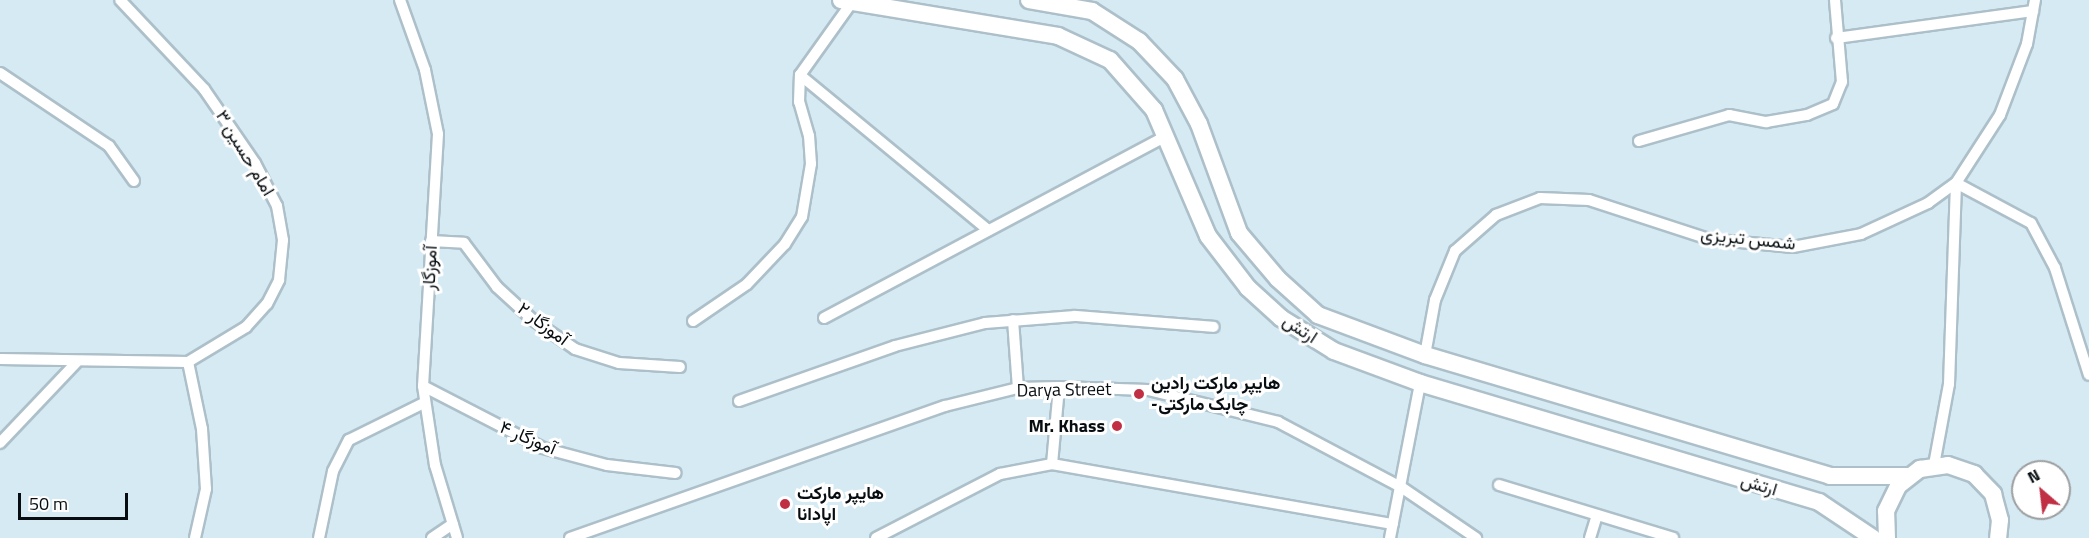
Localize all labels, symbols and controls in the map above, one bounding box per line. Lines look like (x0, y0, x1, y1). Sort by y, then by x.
street label: امام حسین ۳ (211, 106, 279, 200)
street label: شمس تبریزی (1699, 223, 1797, 255)
street label: آموزگار (418, 245, 442, 291)
street label: آموزگار ۲ (513, 298, 573, 350)
street label: ارتش (1279, 310, 1321, 348)
place label: هایپر مارکت رادین -چابک مارکتی (1151, 373, 1280, 416)
street label: Darya Street (1016, 378, 1112, 402)
marker: هایپر مارکت رادین -چابک مارکتی (1132, 387, 1146, 401)
place label: Mr. Khass (1028, 415, 1105, 437)
street label: آموزگار ۴ (496, 416, 560, 460)
marker: Mr. Khass (1110, 419, 1124, 433)
north arrow (2011, 460, 2071, 520)
text: N (2023, 463, 2044, 489)
street label: ارتش (1738, 469, 1780, 501)
scale bar (21, 481, 130, 519)
place label: هایپر مارکت اپادانا (797, 483, 884, 526)
text: 50 m (29, 490, 68, 517)
marker: هایپر مارکت اپادانا (778, 497, 792, 511)

